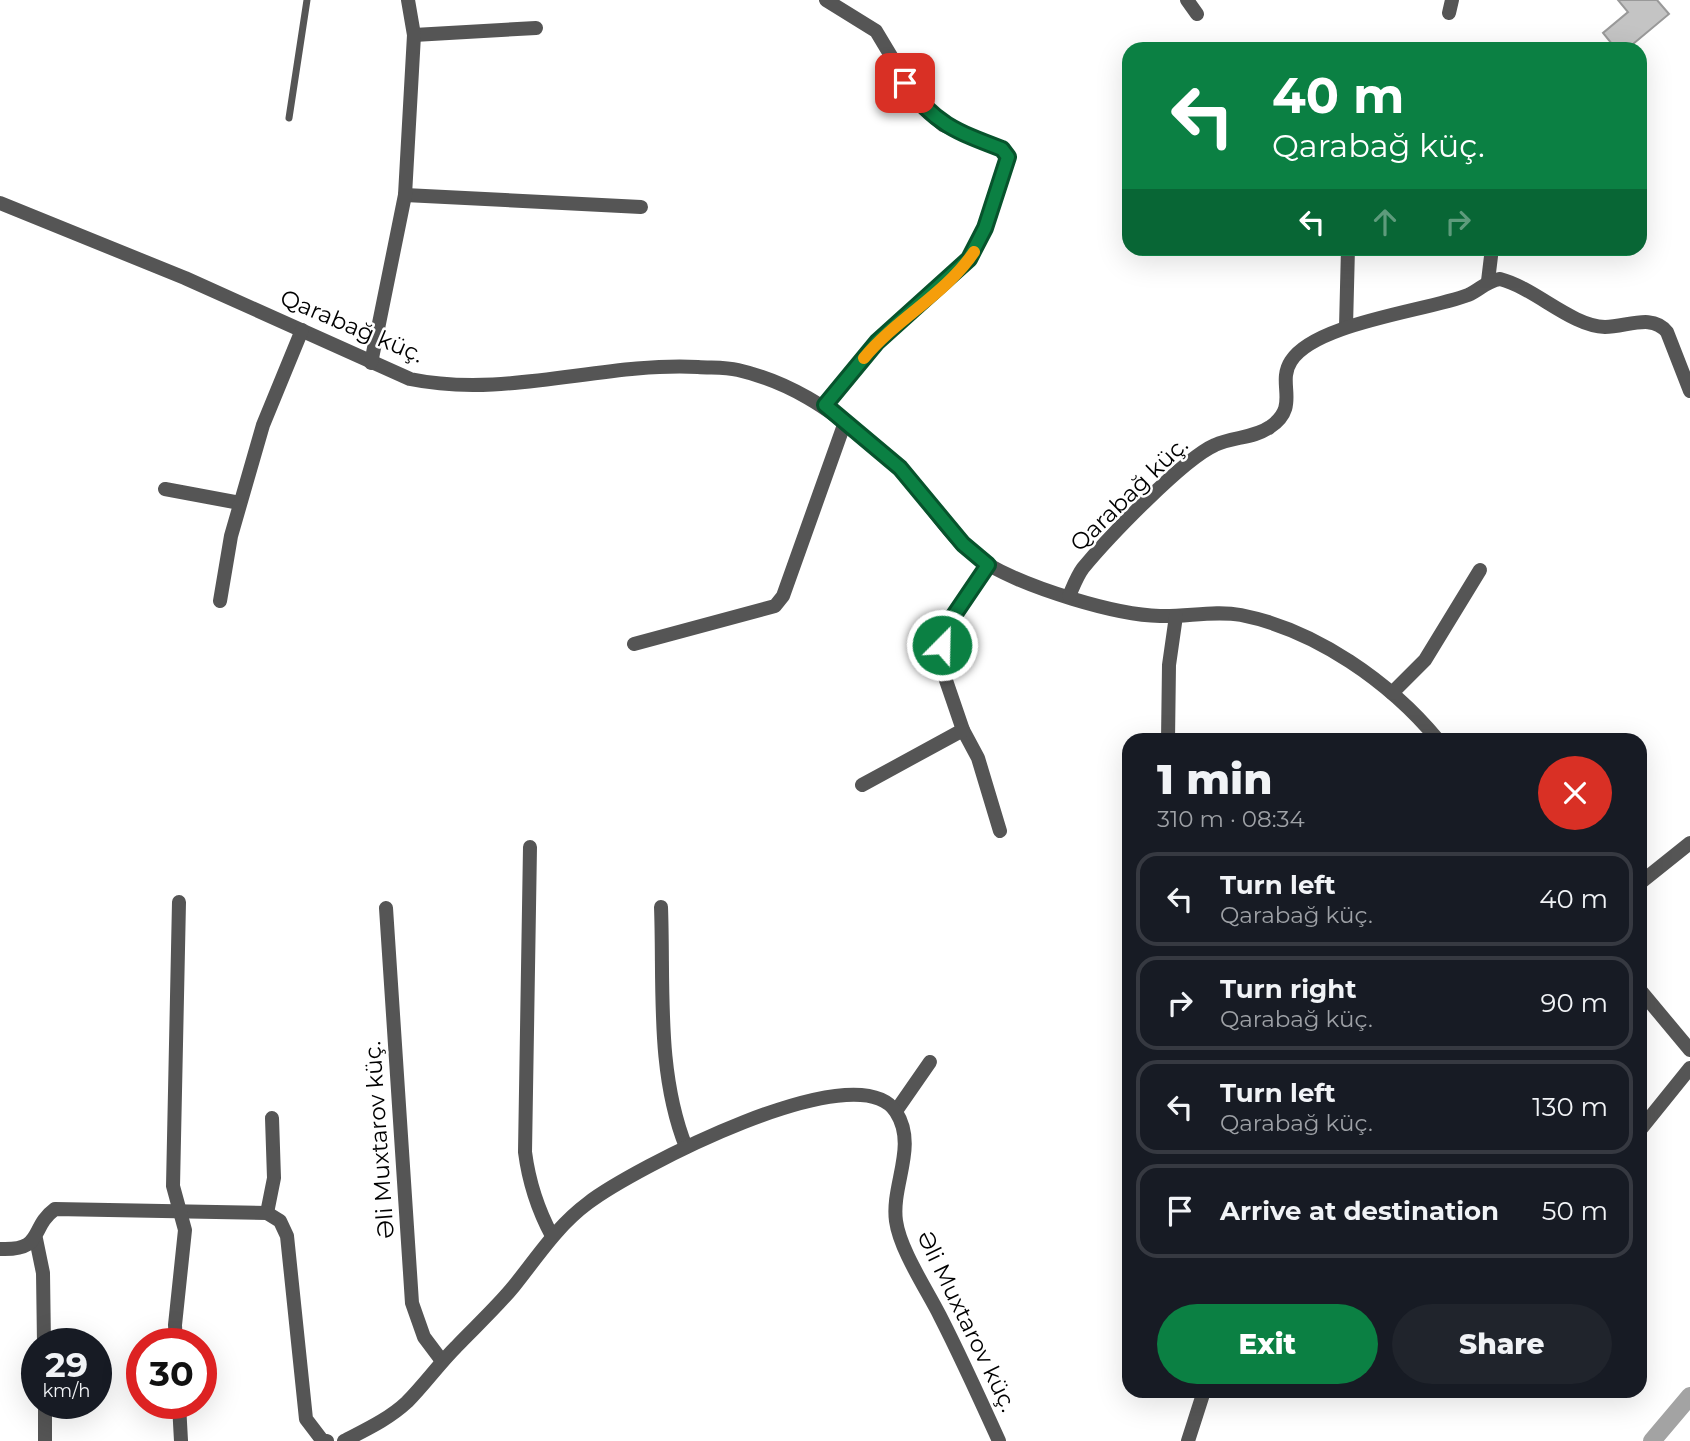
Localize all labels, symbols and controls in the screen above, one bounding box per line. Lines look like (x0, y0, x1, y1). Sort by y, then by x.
pin (875, 53, 935, 113)
icon: arrive (886, 64, 924, 102)
text: 40 m (1272, 66, 1404, 125)
icon: left (1157, 70, 1248, 161)
text: Qarabağ küç. (1272, 126, 1485, 165)
icon: left (1293, 203, 1331, 241)
icon: ahead (1366, 203, 1404, 241)
icon: right (1439, 203, 1477, 241)
street label: Qarabağ küç. (276, 283, 428, 369)
street label: Qarabağ küç. (1064, 431, 1194, 557)
position arrow (905, 608, 979, 682)
text: 1 min (1157, 753, 1273, 805)
button: close (1538, 756, 1612, 830)
text: 310 m · 08:34 (1157, 805, 1305, 833)
text: Turn left (1220, 869, 1336, 901)
icon: left (1161, 880, 1199, 918)
text: 40 m (1539, 883, 1608, 915)
text: Qarabağ küç. (1220, 901, 1373, 929)
text: Turn right (1220, 973, 1356, 1005)
icon: right (1161, 984, 1199, 1022)
text: 90 m (1541, 987, 1608, 1019)
text: Qarabağ küç. (1220, 1005, 1373, 1033)
street label: Əli Muxtarov küç. (358, 1040, 400, 1240)
text: Turn left (1220, 1077, 1336, 1109)
icon: left (1161, 1088, 1199, 1126)
text: 130 m (1532, 1091, 1608, 1123)
text: Qarabağ küç. (1220, 1109, 1373, 1137)
icon: arrive (1161, 1192, 1199, 1230)
text: Arrive at destination (1220, 1195, 1499, 1227)
text: 50 m (1542, 1195, 1608, 1227)
street label: Əli Muxtarov küç. (911, 1226, 1023, 1416)
button: Exit (1157, 1304, 1378, 1384)
button: Share (1392, 1304, 1612, 1384)
speed limit sign: 30 (126, 1328, 217, 1419)
text: 29 (45, 1343, 88, 1386)
text: km/h (42, 1380, 91, 1402)

